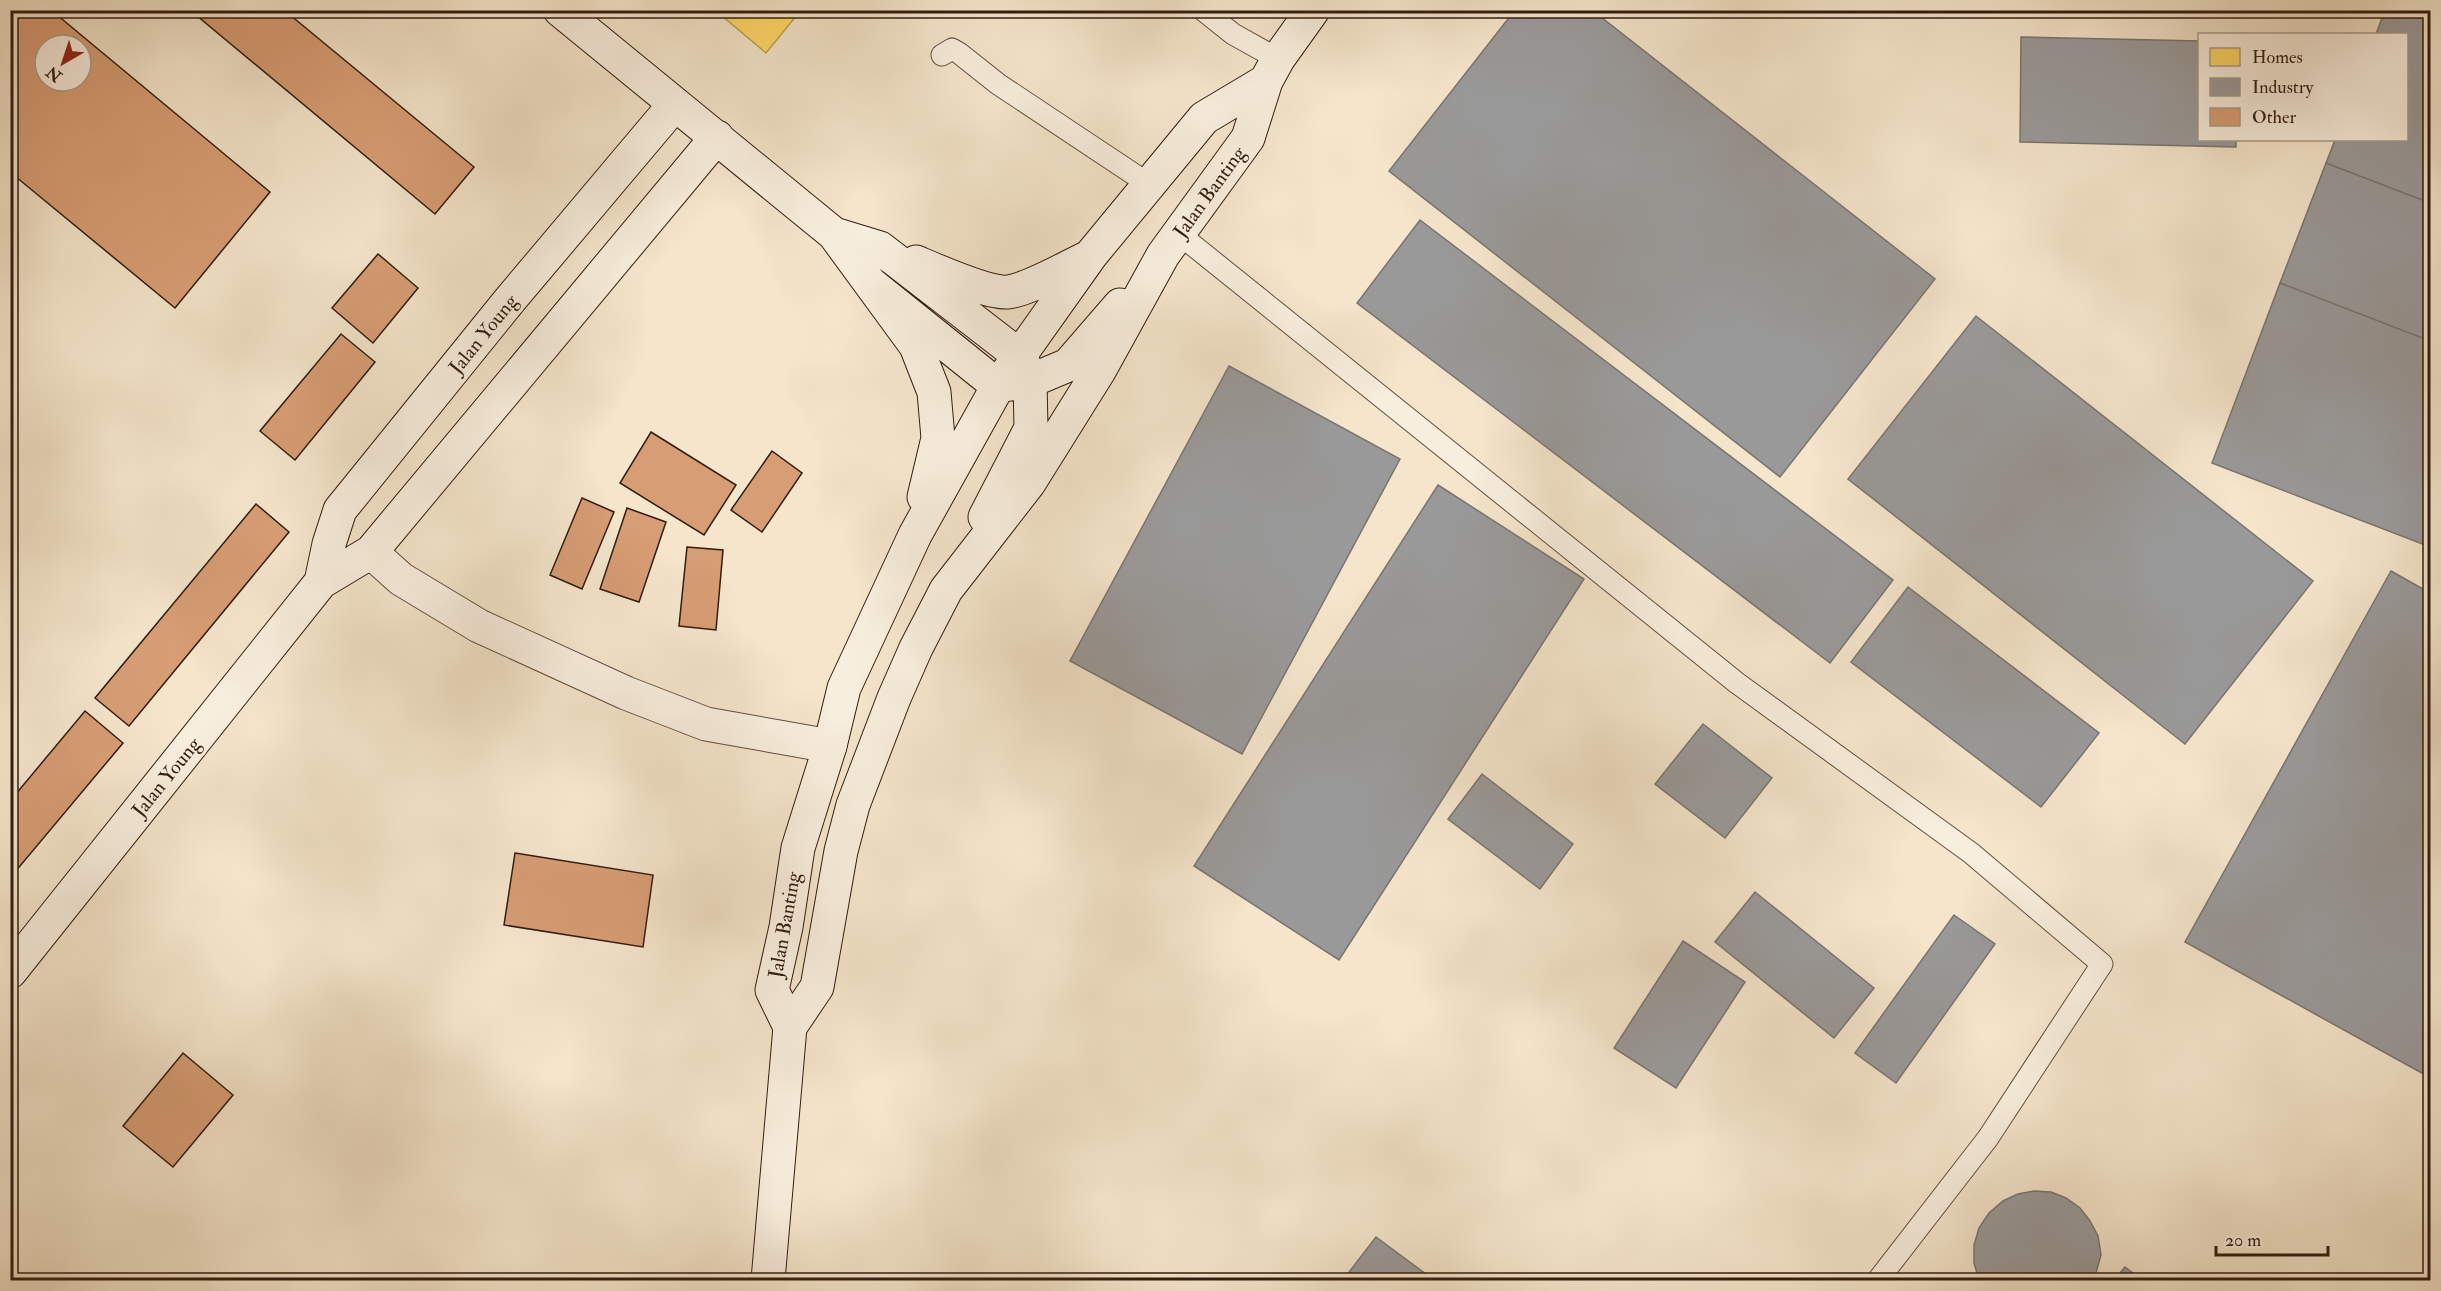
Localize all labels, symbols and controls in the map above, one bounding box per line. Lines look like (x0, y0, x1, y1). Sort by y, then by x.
north arrow (33, 33, 93, 93)
legend (2198, 33, 2408, 141)
text: Homes (2252, 46, 2303, 69)
text: N (42, 61, 67, 87)
text: Industry (2252, 76, 2314, 99)
text: Other (2252, 106, 2296, 129)
street label: Jalan Banting (1167, 141, 1252, 244)
street label: Jalan Young (443, 288, 524, 380)
street label: Jalan Young (126, 731, 207, 823)
street label: Jalan Banting (763, 869, 806, 981)
scale bar (2216, 1219, 2328, 1257)
text: 20 m (2225, 1229, 2261, 1252)

